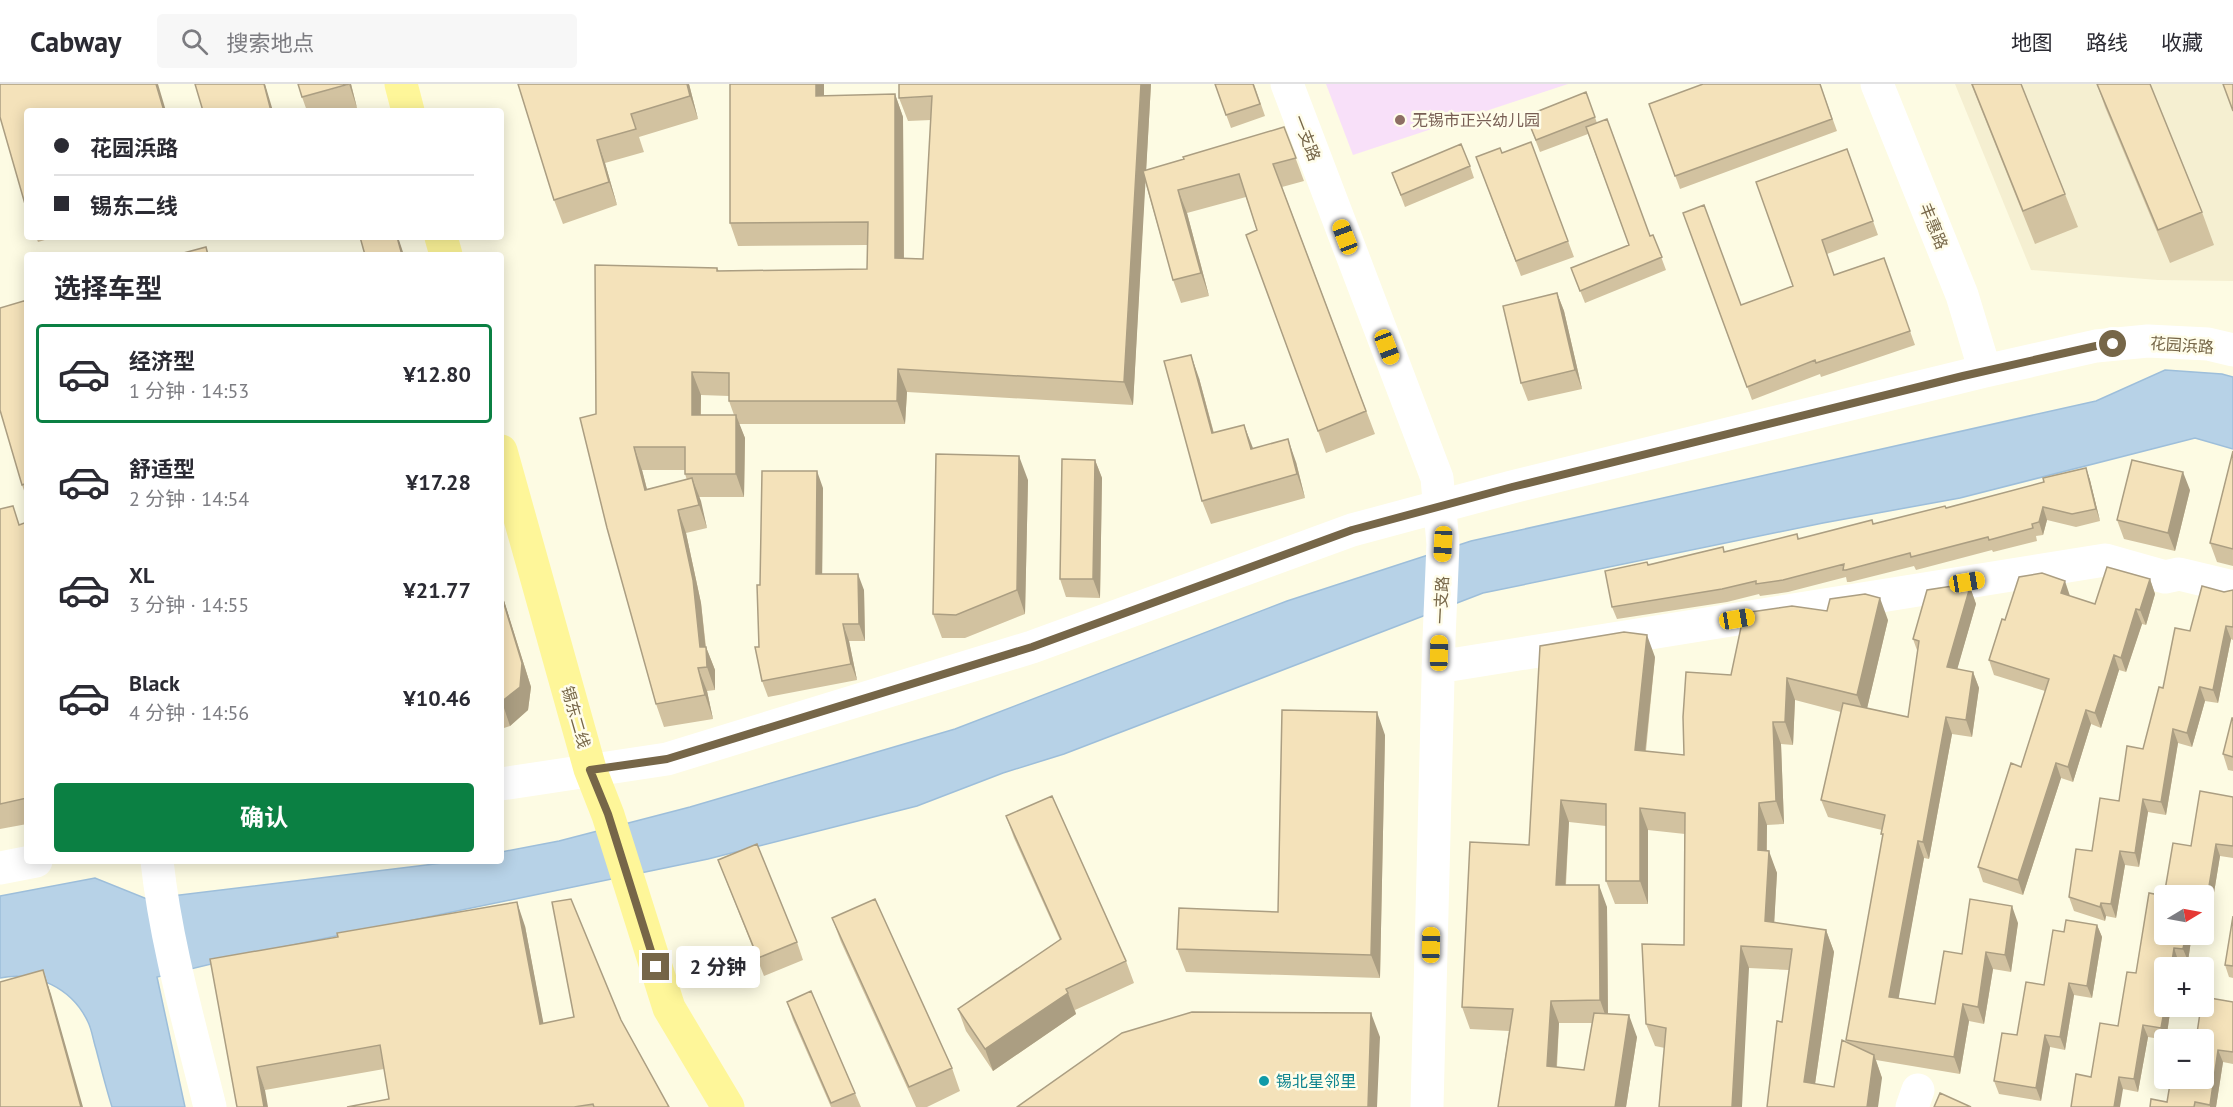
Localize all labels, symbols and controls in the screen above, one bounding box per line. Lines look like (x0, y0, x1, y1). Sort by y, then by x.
search box (157, 14, 577, 68)
text: Cabway (30, 23, 121, 60)
icon: search (178, 25, 211, 58)
text: 搜索地点 (226, 29, 314, 57)
text: 地图 (2011, 29, 2053, 56)
text: 路线 (2086, 29, 2128, 56)
text: 收藏 (2161, 29, 2203, 56)
place label: 无锡市正兴幼儿园 (1412, 110, 1540, 130)
street label: 一支路 (1289, 112, 1325, 164)
marker: 无锡市正兴幼儿园 (1393, 113, 1407, 127)
text: 花园浜路 (90, 134, 178, 162)
text: 锡东二线 (90, 192, 178, 220)
street label: 丰惠路 (1916, 200, 1952, 252)
car (1330, 217, 1360, 257)
text: 选择车型 (54, 271, 162, 305)
car (1372, 327, 1402, 367)
route start (2099, 330, 2126, 357)
street label: 花园浜路 (2149, 333, 2215, 357)
icon: car (57, 347, 111, 401)
text: 经济型 (129, 347, 195, 375)
text: ¥12.80 (403, 360, 471, 388)
text: 1 分钟 · 14:53 (129, 378, 249, 404)
icon: car (57, 455, 111, 509)
text: 舒适型 (129, 455, 195, 483)
text: ¥17.28 (406, 468, 471, 496)
text: 2 分钟 · 14:54 (129, 486, 249, 512)
car (1433, 526, 1453, 562)
text: XL (129, 561, 154, 589)
icon: car (57, 563, 111, 617)
car (1948, 570, 1986, 594)
text: ¥21.77 (403, 576, 471, 604)
street label: 一支路 (1430, 576, 1452, 624)
text: 3 分钟 · 14:55 (129, 592, 249, 618)
car (1718, 607, 1756, 631)
car (1430, 635, 1448, 671)
text: Black (129, 669, 180, 697)
icon: car (57, 671, 111, 725)
street label: 锡东二线 (558, 683, 594, 751)
text: ¥10.46 (403, 684, 471, 712)
text: 4 分钟 · 14:56 (129, 700, 249, 726)
button: 确认 (54, 783, 474, 852)
north arrow (2154, 885, 2214, 945)
map controls (2154, 885, 2214, 1089)
car (1422, 927, 1440, 963)
callout: 2 分钟 (677, 946, 761, 988)
route end (642, 953, 669, 980)
text: 2 分钟 (690, 954, 746, 980)
button: + (2154, 957, 2214, 1017)
button: − (2154, 1029, 2214, 1089)
place label: 锡北星邻里 (1276, 1071, 1356, 1091)
marker: 锡北星邻里 (1257, 1074, 1271, 1088)

